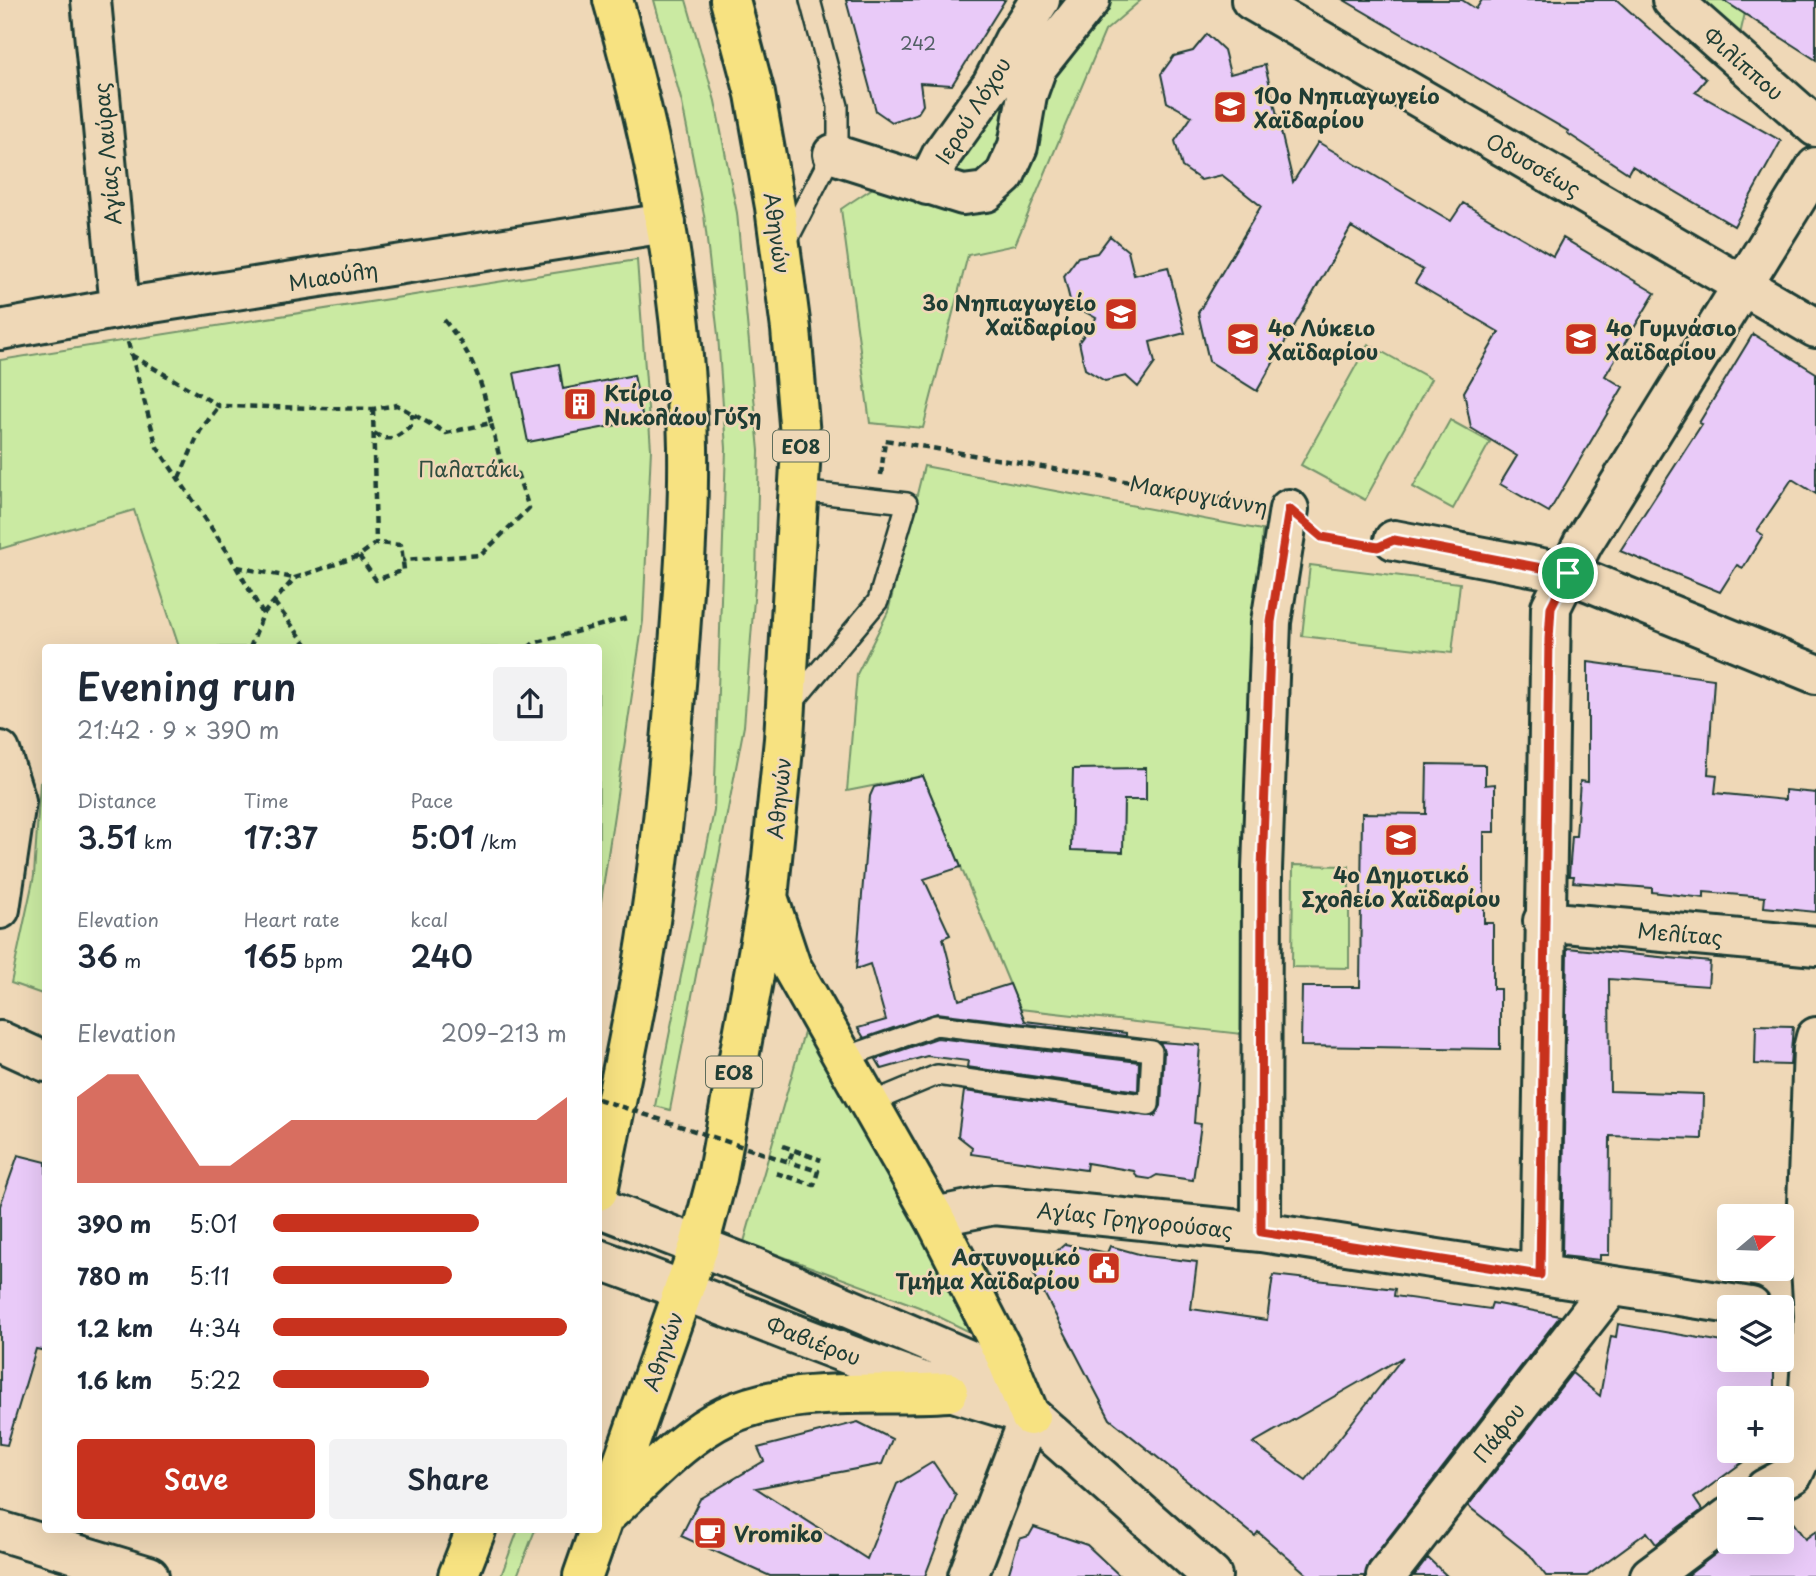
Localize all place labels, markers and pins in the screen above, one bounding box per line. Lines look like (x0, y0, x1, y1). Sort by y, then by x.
place label: 10ο Νηπιαγωγείο Χαϊδαρίου (1254, 79, 1440, 135)
school or university icon: 10ο Νηπιαγωγείο Χαϊδαρίου (1211, 88, 1249, 126)
place label: 3ο Νηπιαγωγείο Χαϊδαρίου (922, 286, 1096, 342)
school or university icon: 3ο Νηπιαγωγείο Χαϊδαρίου (1102, 295, 1140, 333)
place label: 4ο Λύκειο Χαϊδαρίου (1268, 311, 1378, 367)
place label: 4ο Γυμνάσιο Χαϊδαρίου (1606, 311, 1736, 367)
school or university icon: 4ο Λύκειο Χαϊδαρίου (1224, 320, 1262, 358)
school or university icon: 4ο Γυμνάσιο Χαϊδαρίου (1562, 320, 1600, 358)
place label: Κτίριο Νικολάου Γύζη (604, 376, 762, 432)
building icon: Κτίριο Νικολάου Γύζη (561, 385, 599, 423)
pin (1538, 543, 1598, 603)
school or university icon: 4ο Δημοτικό Σχολείο Χαϊδαρίου (1382, 821, 1420, 859)
place label: 4ο Δημοτικό Σχολείο Χαϊδαρίου (1301, 858, 1501, 914)
place label: Αστυνομικό Τμήμα Χαϊδαρίου (895, 1240, 1080, 1296)
public building icon: Αστυνομικό Τμήμα Χαϊδαρίου (1085, 1249, 1123, 1287)
cafe icon: Vromiko (691, 1514, 729, 1552)
place label: Vromiko (734, 1517, 823, 1549)

